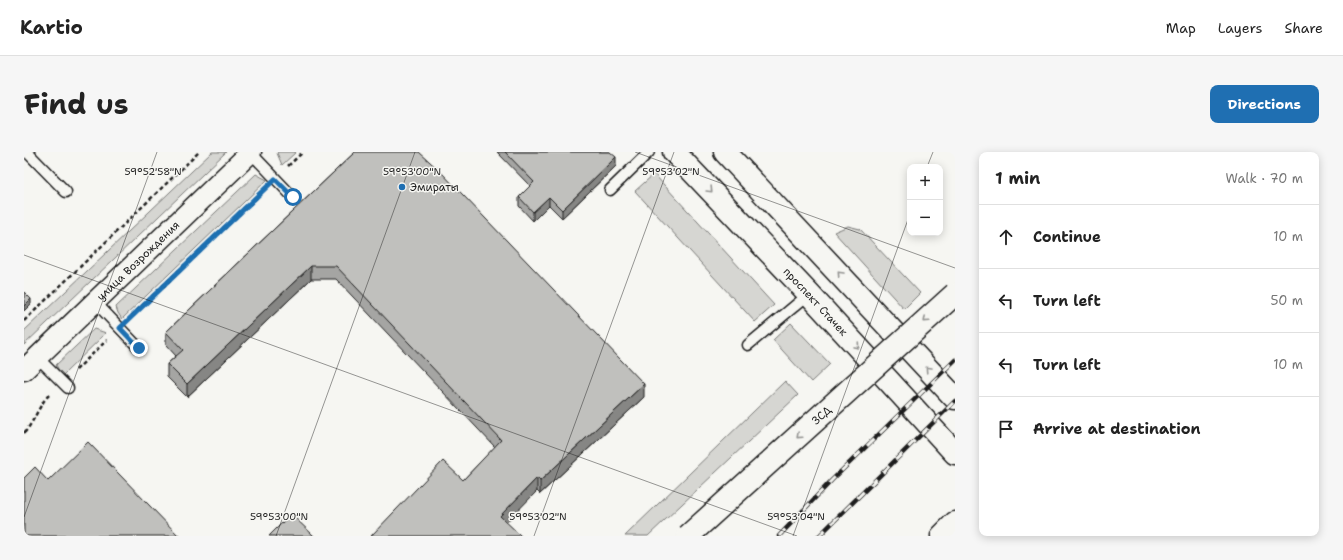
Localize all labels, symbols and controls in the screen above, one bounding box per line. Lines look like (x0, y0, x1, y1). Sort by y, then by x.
text: Kartio (20, 15, 83, 40)
text: Map (1166, 19, 1196, 37)
text: Layers (1218, 19, 1262, 37)
text: Share (1284, 19, 1323, 37)
text: Find us (24, 85, 129, 123)
button: Directions (1210, 85, 1319, 123)
map controls (907, 164, 943, 236)
button: + (907, 164, 943, 200)
text: 59°52'58"N (124, 165, 182, 178)
text: 59°53'00"N (383, 165, 441, 178)
text: 59°53'02"N (642, 165, 700, 178)
text: 1 min (995, 167, 1040, 189)
text: Walk · 70 m (1226, 170, 1303, 187)
place label: Эмираты (410, 180, 459, 195)
marker: Эмираты (397, 182, 407, 192)
one-way arrow (705, 185, 713, 193)
route start (284, 188, 302, 206)
button: − (907, 200, 943, 236)
street label: улица Возрождения (93, 217, 183, 304)
icon: ahead (995, 226, 1017, 248)
text: Continue (1033, 227, 1101, 247)
text: 10 m (1273, 228, 1303, 245)
street label: проспект Стачек (780, 264, 851, 339)
one-way arrow (837, 271, 844, 279)
icon: left (995, 290, 1017, 312)
text: Turn left (1033, 291, 1101, 311)
text: 50 m (1270, 292, 1303, 309)
one-way arrow (923, 316, 931, 323)
route end (130, 339, 148, 357)
one-way arrow (852, 341, 860, 349)
icon: left (995, 354, 1017, 376)
text: Turn left (1033, 355, 1101, 375)
text: 10 m (1273, 356, 1303, 373)
one-way arrow (926, 366, 933, 374)
street label: ЗСД (808, 402, 835, 428)
icon: arrive (995, 418, 1017, 440)
text: Arrive at destination (1033, 419, 1201, 439)
one-way arrow (796, 431, 803, 438)
text: 59°53'00"N (250, 510, 308, 523)
text: 59°53'02"N (509, 510, 567, 523)
text: 59°53'04"N (767, 510, 825, 523)

